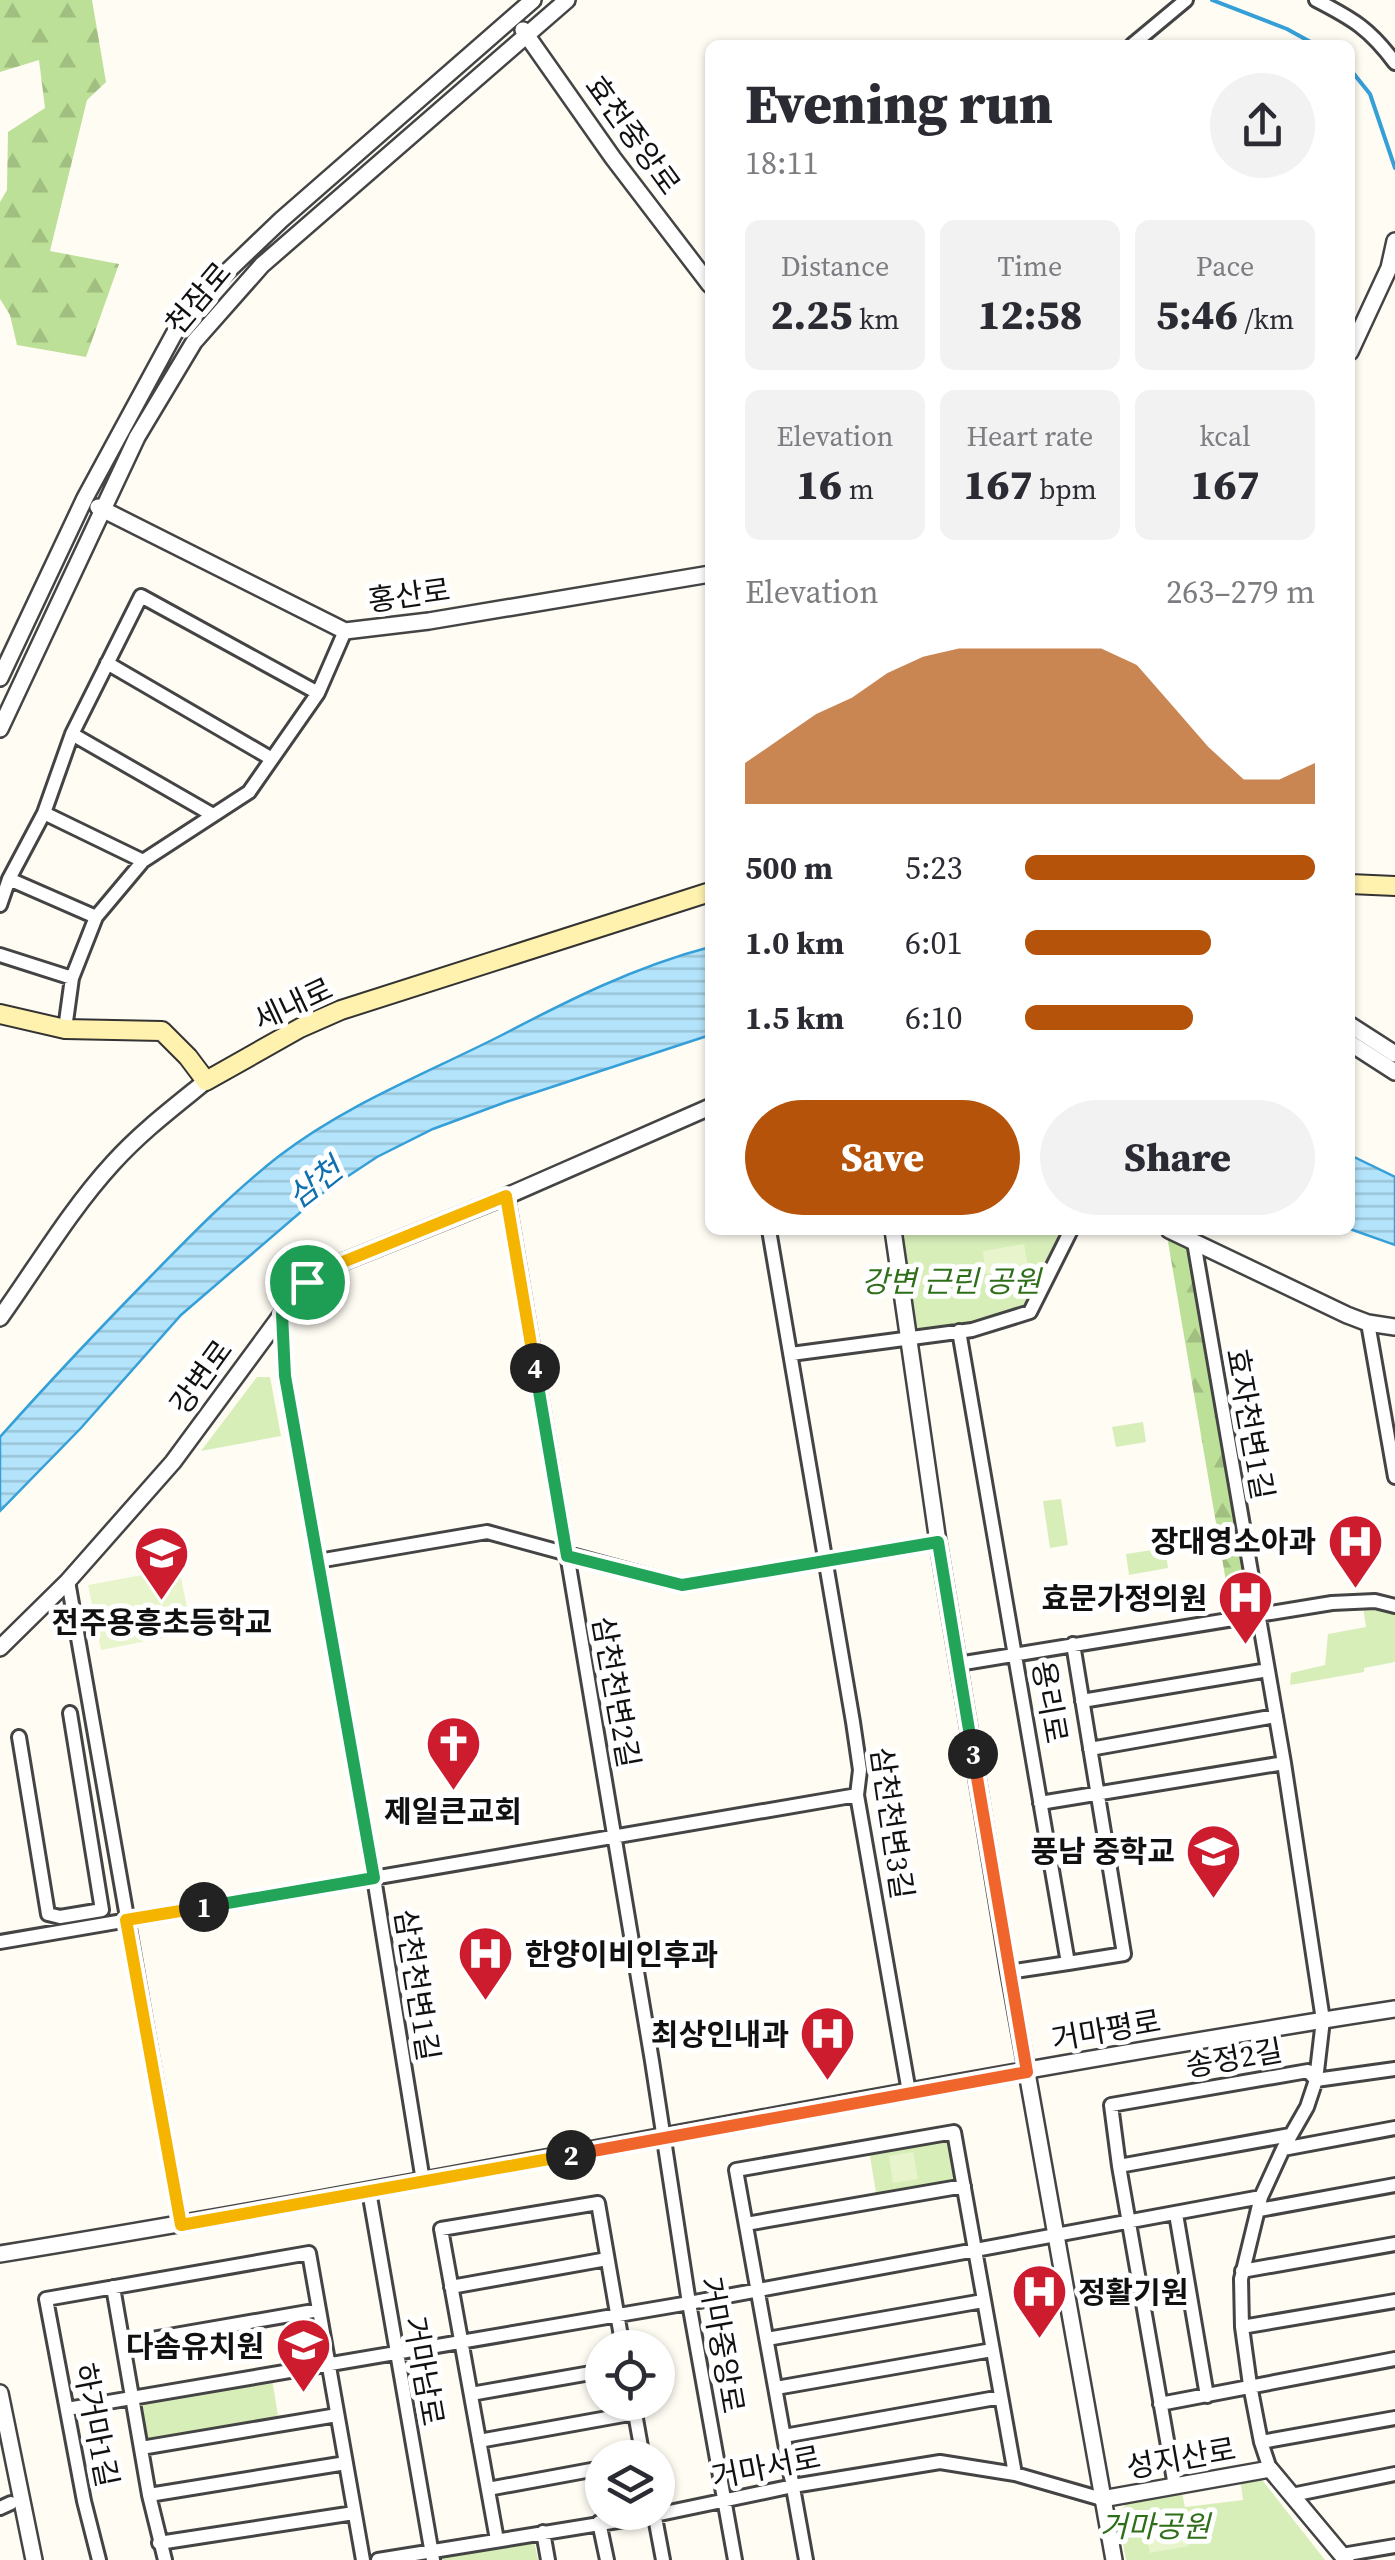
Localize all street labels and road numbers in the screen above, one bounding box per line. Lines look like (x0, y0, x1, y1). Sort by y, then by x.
street label: 효천중앙로 (576, 67, 690, 203)
street label: 천잠로 (156, 253, 240, 343)
street label: 홍산로 (365, 569, 453, 621)
street label: 세내로 (247, 968, 339, 1040)
street label: 강변로 (160, 1331, 242, 1423)
street label: 효자천변1길 (1217, 1345, 1283, 1503)
street label: 삼천천변2길 (583, 1613, 649, 1771)
street label: 용리로 (1023, 1658, 1077, 1746)
street label: 삼천천변3길 (861, 1744, 923, 1902)
street label: 삼천천변1길 (385, 1906, 449, 2064)
street label: 거마평로 (1048, 2000, 1164, 2060)
street label: 송정2길 (1182, 2029, 1286, 2087)
street label: 거마중앙로 (690, 2273, 754, 2417)
street label: 거마남로 (394, 2313, 454, 2429)
street label: 하거마1길 (64, 2360, 128, 2490)
street label: 성지산로 (1123, 2428, 1239, 2488)
street label: 거마서로 (708, 2436, 824, 2498)

